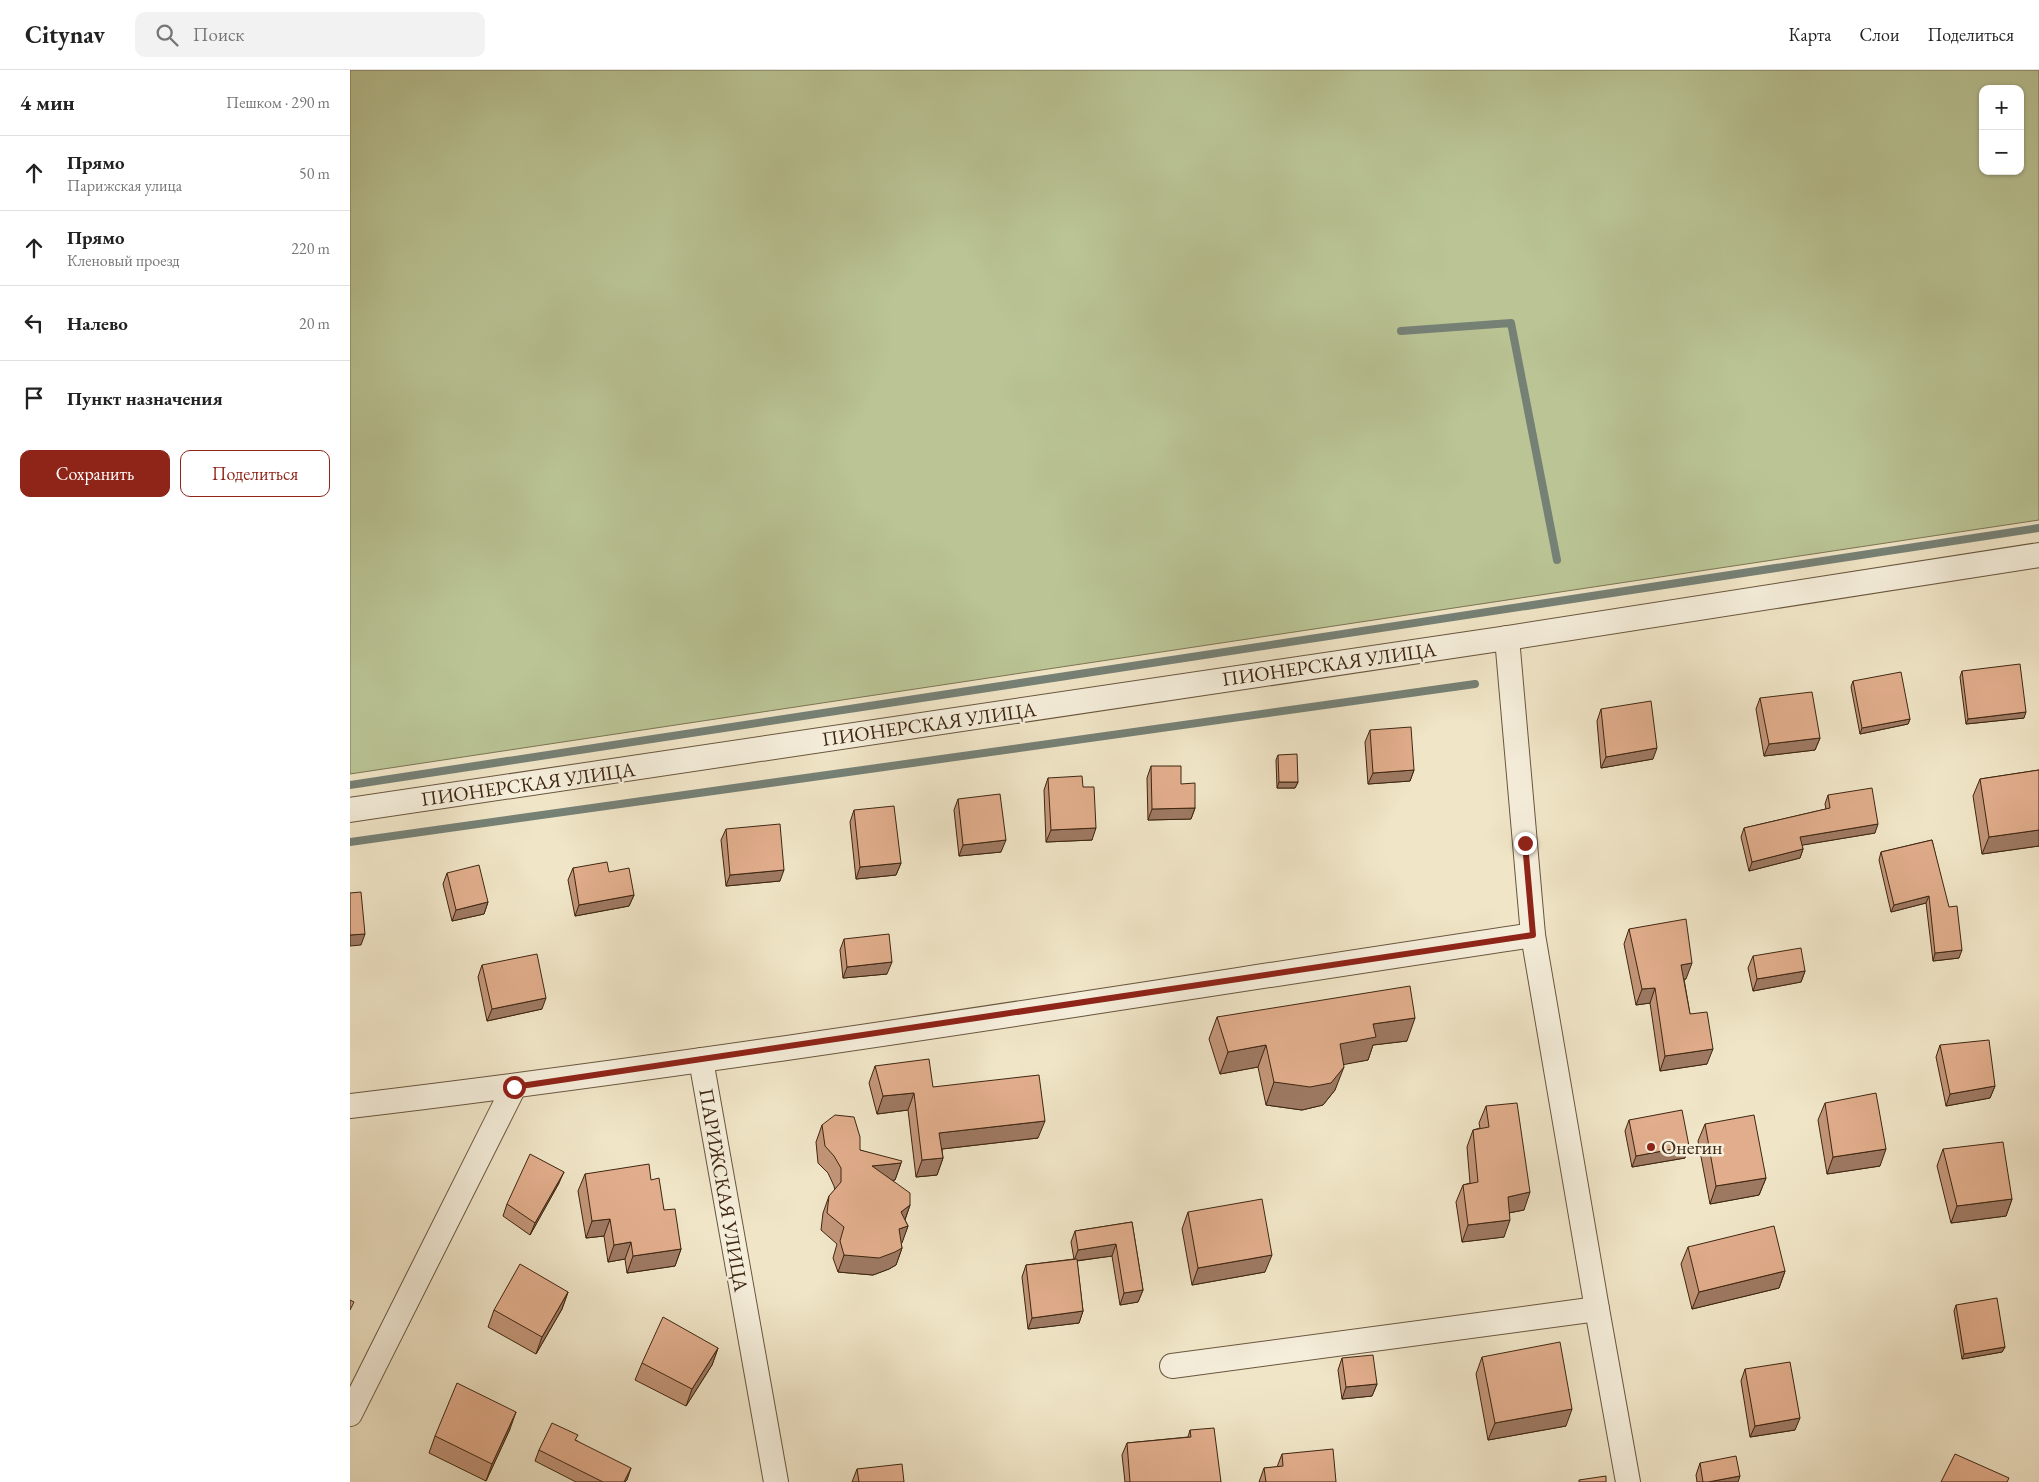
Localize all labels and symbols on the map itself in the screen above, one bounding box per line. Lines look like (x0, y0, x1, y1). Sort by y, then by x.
street label: ПИОНЕРСКАЯ УЛИЦА (1220, 636, 1438, 692)
street label: ПИОНЕРСКАЯ УЛИЦА (820, 696, 1038, 752)
street label: ПИОНЕРСКАЯ УЛИЦА (419, 756, 637, 812)
route end (1514, 832, 1537, 855)
route start (503, 1076, 526, 1099)
street label: ПАРИЖСКАЯ УЛИЦА (693, 1086, 755, 1294)
place label: Онегин (1661, 1134, 1723, 1160)
marker: Онегин (1645, 1141, 1657, 1153)

